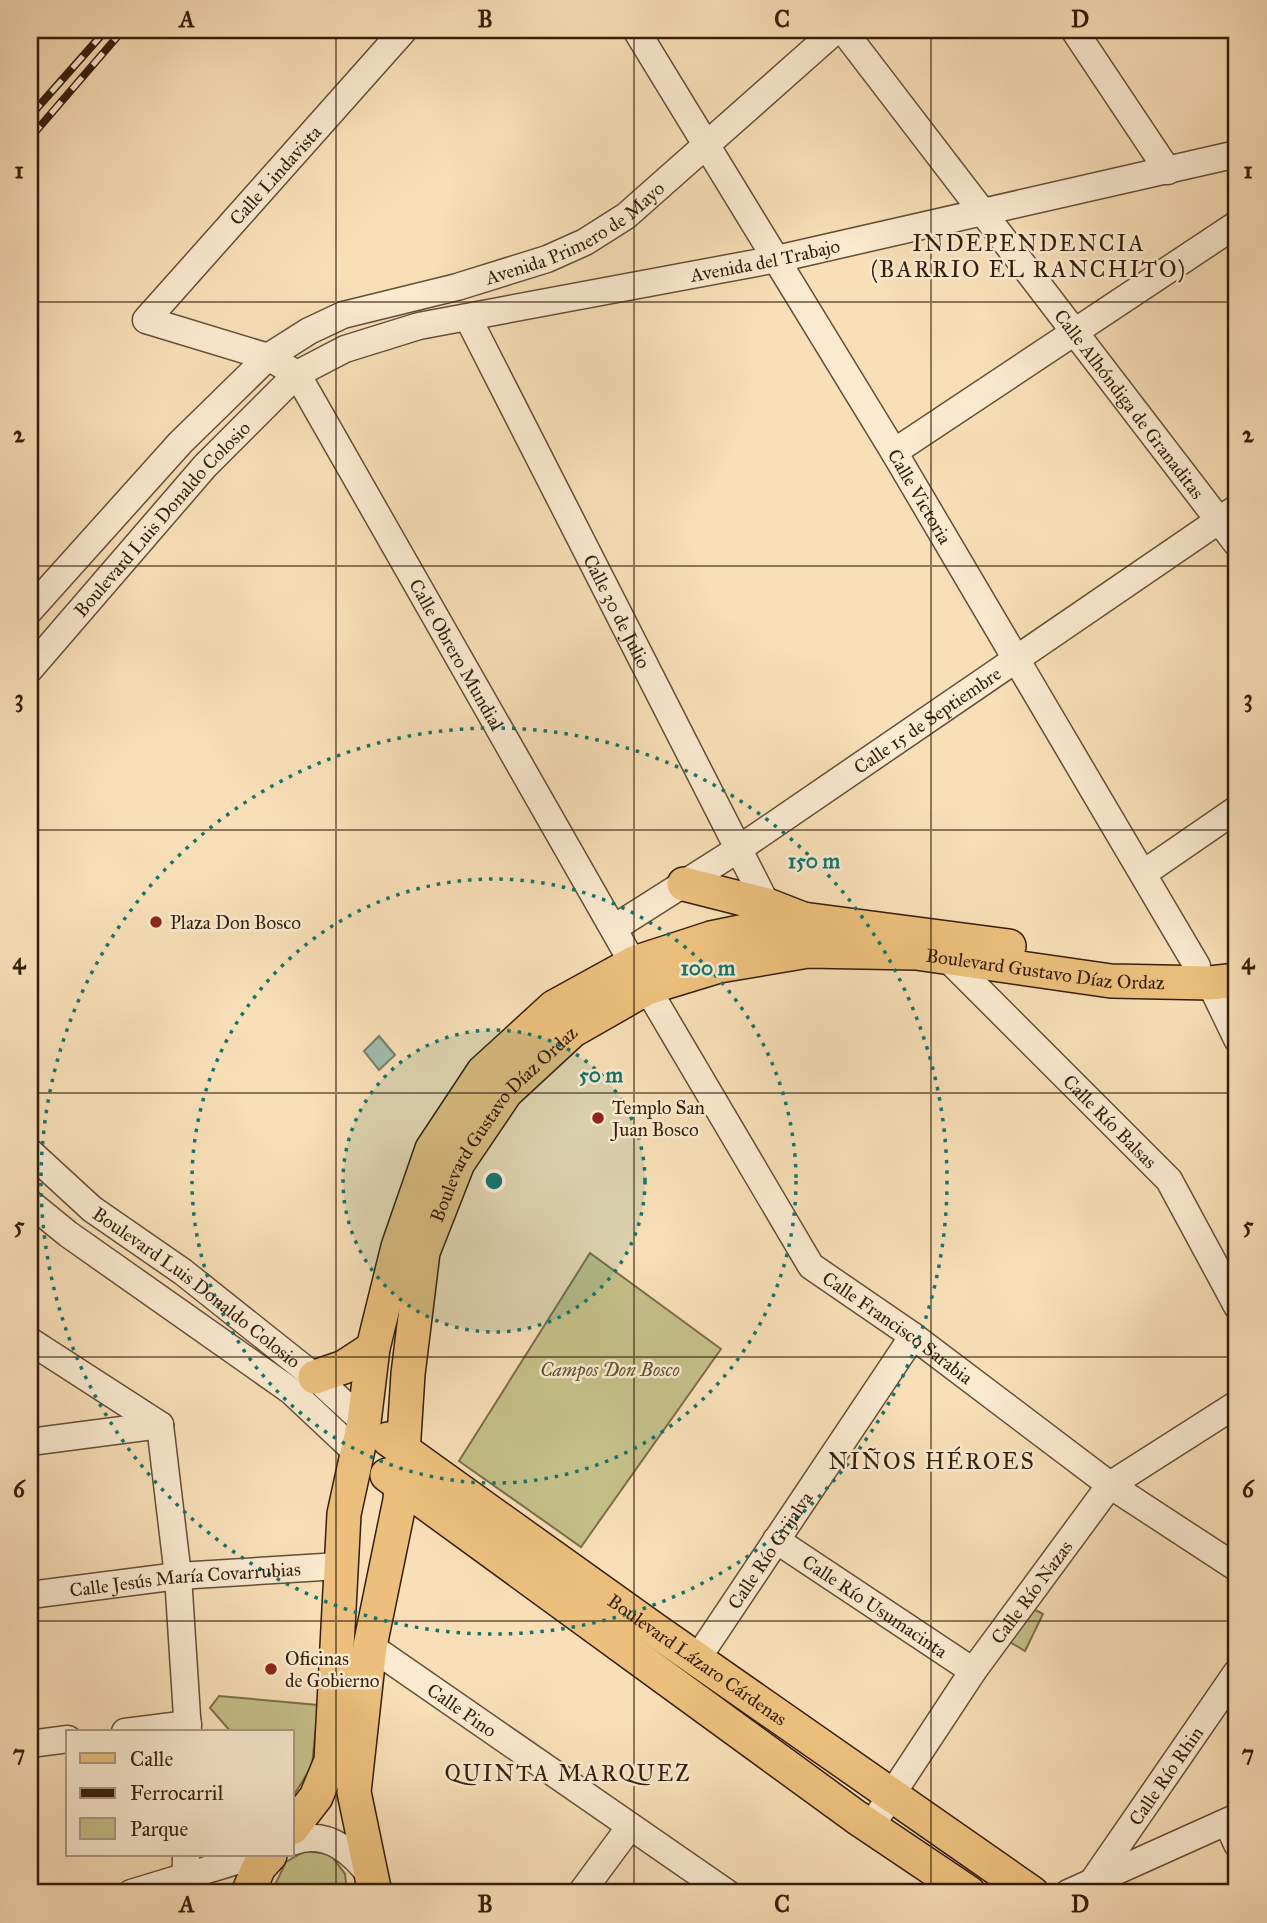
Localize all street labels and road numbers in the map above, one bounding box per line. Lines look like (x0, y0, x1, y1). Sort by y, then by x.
street label: Calle Lindavista (225, 120, 327, 230)
street label: Avenida Primero de Mayo (482, 176, 669, 290)
street label: Avenida del Trabajo (688, 234, 842, 287)
street label: Calle Alhóndiga de Granaditas (1049, 305, 1209, 504)
street label: Boulevard Luis Donaldo Colosio (69, 416, 255, 622)
street label: Calle Victoria (883, 445, 957, 549)
street label: Calle 30 de Julio (578, 550, 656, 673)
street label: Calle Obrero Mundial (404, 575, 509, 735)
street label: Calle 15 de Septiembre (849, 662, 1005, 779)
street label: Boulevard Gustavo Díaz Ordaz (924, 944, 1165, 994)
street label: Boulevard Gustavo Díaz Ordaz (425, 1021, 582, 1225)
street label: Calle Río Balsas (1058, 1070, 1162, 1173)
street label: Boulevard Luis Donaldo Colosio (88, 1202, 305, 1373)
street label: Calle Francisco Sarabia (818, 1266, 978, 1390)
street label: Calle Río Grijalva (723, 1486, 818, 1614)
street label: Calle Río Nazas (986, 1536, 1078, 1648)
street label: Calle Río Usumacinta (798, 1550, 953, 1663)
street label: Calle Jesús María Covarrubias (68, 1557, 301, 1602)
street label: Boulevard Lázaro Cárdenas (603, 1589, 791, 1731)
street label: Calle Pino (423, 1678, 501, 1742)
street label: Calle Río Rhin (1124, 1722, 1208, 1830)

